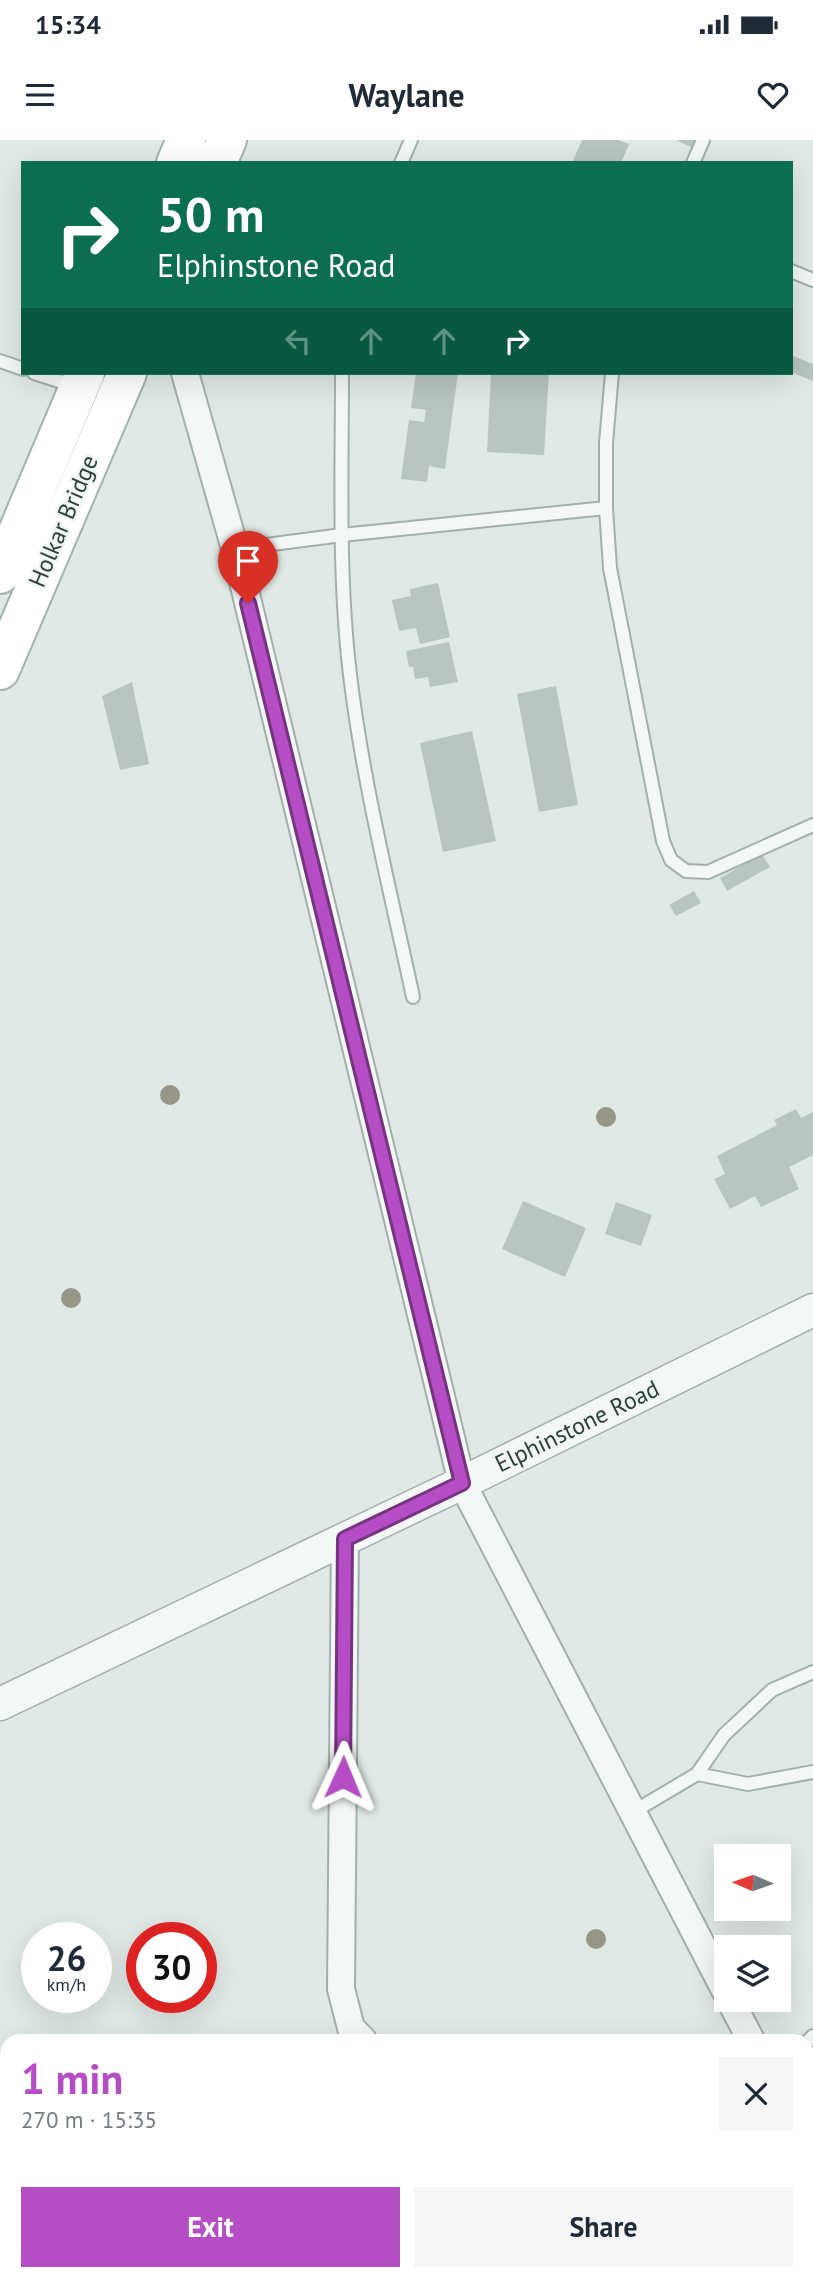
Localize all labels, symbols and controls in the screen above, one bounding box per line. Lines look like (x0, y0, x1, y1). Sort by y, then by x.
text: 15:34 (35, 8, 101, 41)
text: Waylane (348, 74, 465, 116)
icon: menu (21, 76, 59, 114)
icon: heart (754, 76, 792, 114)
text: 50 m (157, 182, 264, 246)
icon: right (42, 189, 133, 280)
text: Elphinstone Road (157, 244, 396, 286)
icon: left (279, 322, 317, 360)
icon: ahead (352, 322, 390, 360)
icon: ahead (425, 322, 463, 360)
icon: right (498, 322, 536, 360)
street label: Holkar Bridge (21, 450, 105, 592)
pin (218, 531, 278, 603)
icon: arrive (229, 542, 267, 580)
street label: Elphinstone Road (490, 1373, 664, 1479)
position arrow (306, 1740, 380, 1814)
north arrow (714, 1844, 791, 1922)
map controls (714, 1844, 791, 2012)
speed limit sign: 30 (126, 1922, 217, 2013)
text: 26 (47, 1935, 86, 1981)
button: layers (714, 1935, 791, 2012)
text: km/h (47, 1973, 86, 1996)
text: 1 min (21, 2051, 123, 2106)
button: close (719, 2057, 793, 2131)
text: 270 m · 15:35 (21, 2105, 157, 2134)
button: Exit (21, 2187, 400, 2267)
button: Share (414, 2187, 793, 2267)

